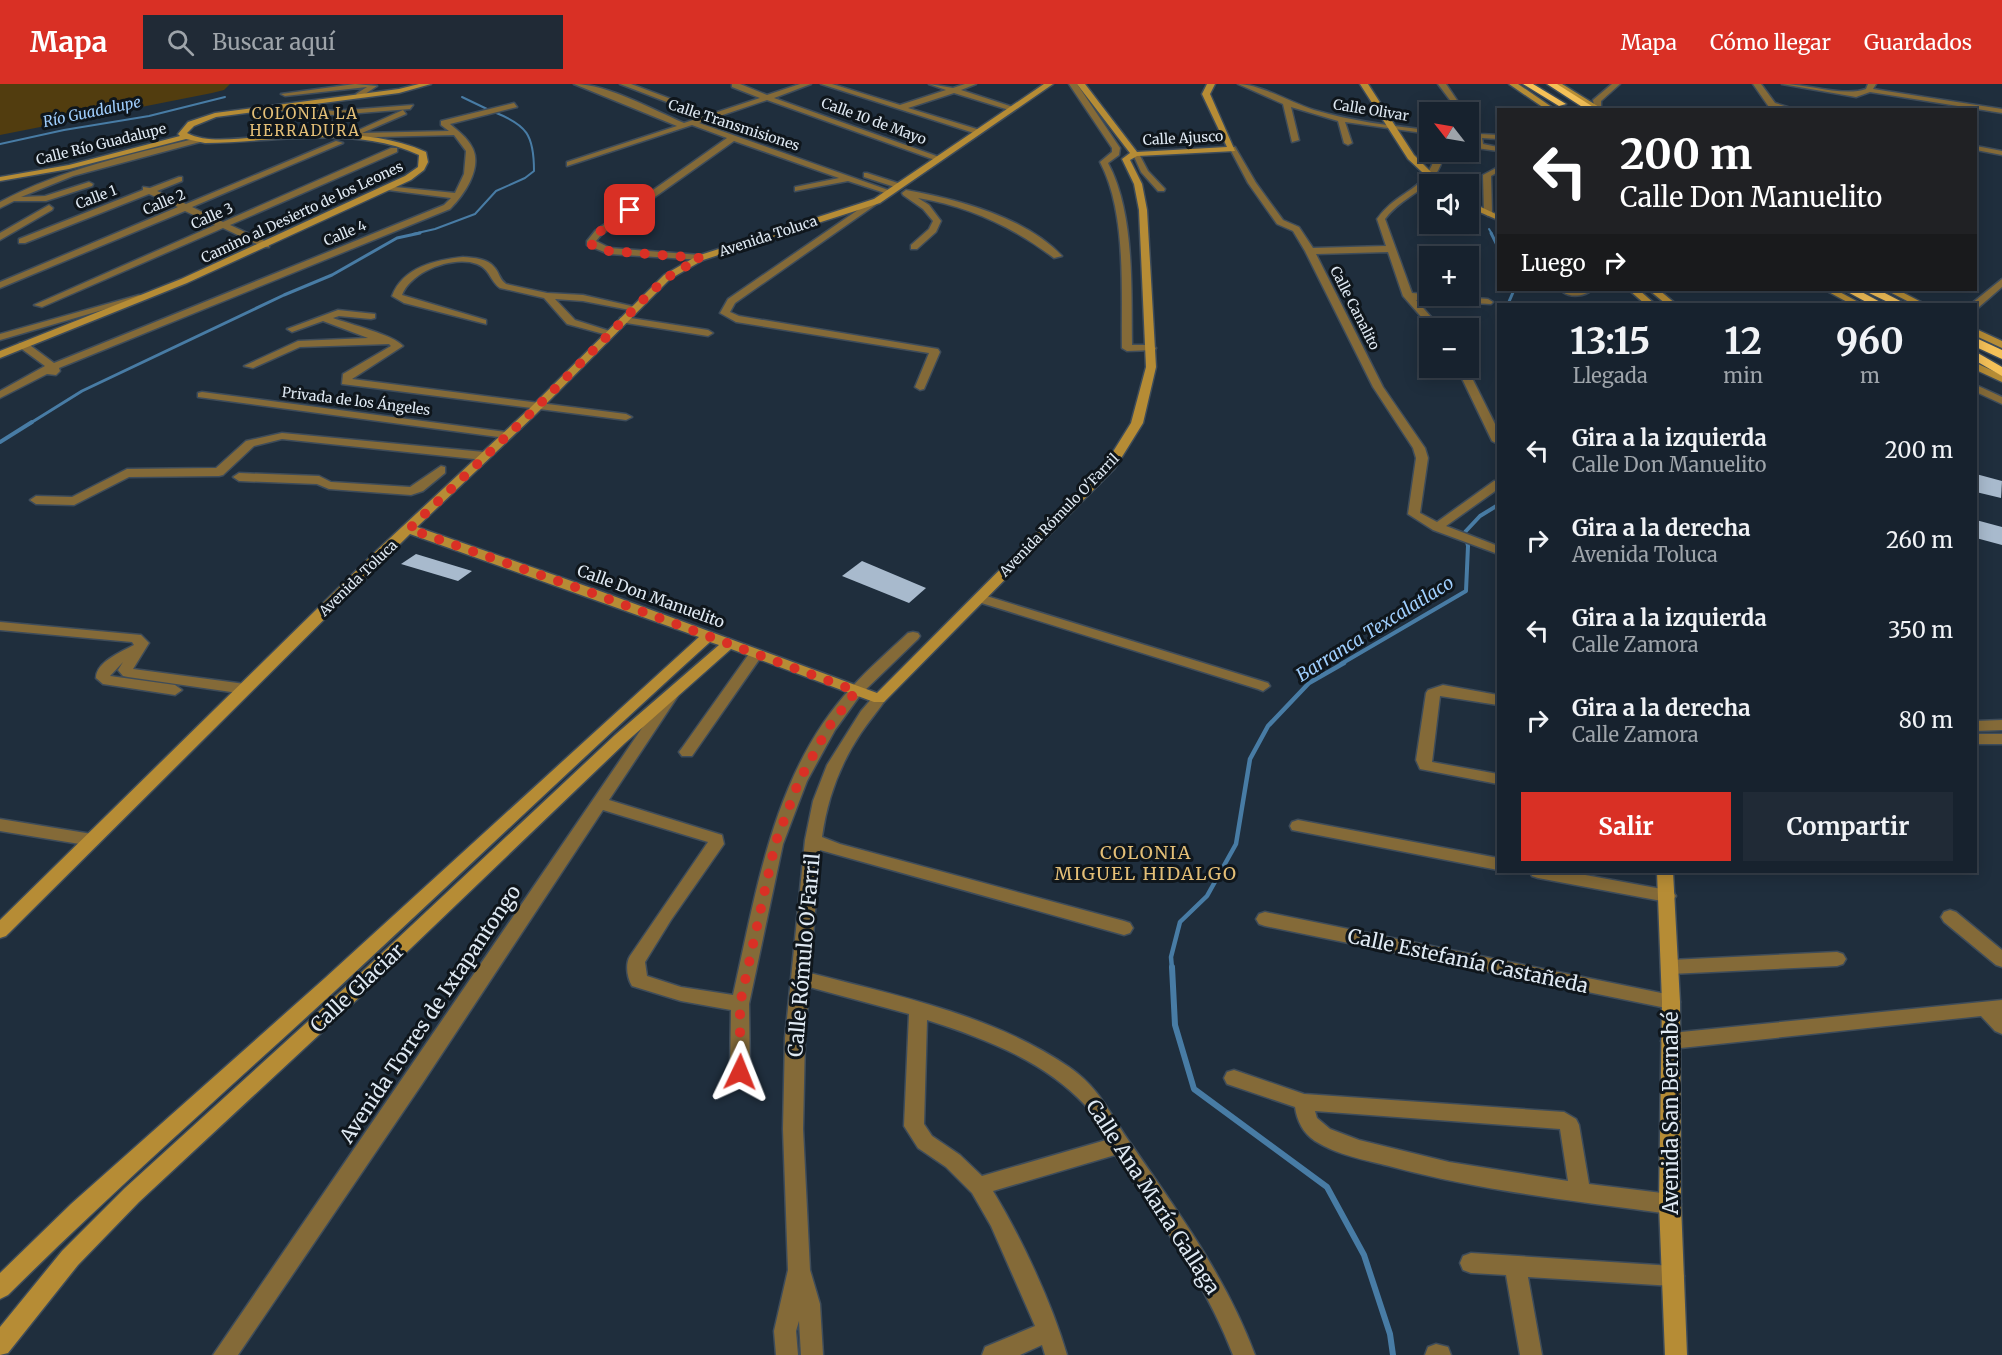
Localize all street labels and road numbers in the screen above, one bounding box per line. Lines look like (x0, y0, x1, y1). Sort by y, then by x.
street label: Calle 10 de Mayo (819, 94, 929, 148)
street label: Calle Transmisiones (666, 95, 802, 155)
street label: Calle Olivar (1332, 95, 1410, 125)
street label: Calle Río Guadalupe (34, 119, 168, 169)
street label: Calle Ajusco (1142, 127, 1224, 149)
street label: Camino al Desierto de los Leones (198, 157, 406, 267)
street label: Calle 1 (73, 181, 119, 213)
street label: Calle 2 (140, 185, 188, 219)
street label: Calle 3 (188, 199, 236, 233)
street label: Avenida Toluca (716, 212, 820, 261)
street label: Calle 4 (321, 216, 369, 250)
street label: Calle Canalito (1326, 263, 1384, 353)
street label: Privada de los Ángeles (281, 383, 431, 419)
street label: Avenida Rómulo O'Farril (995, 449, 1123, 581)
street label: Avenida Toluca (314, 536, 401, 621)
street label: Calle Don Manuelito (575, 560, 727, 632)
street label: Calle Rómulo O'Farril (782, 852, 825, 1058)
street label: Avenida Torres de Ixtapantongo (333, 880, 526, 1148)
street label: Calle Estefanía Castañeda (1346, 923, 1591, 998)
street label: Calle Glaciar (305, 938, 409, 1037)
street label: Avenida San Bernabé (1658, 1012, 1683, 1215)
street label: Calle Ana María Gallaga (1081, 1095, 1226, 1299)

